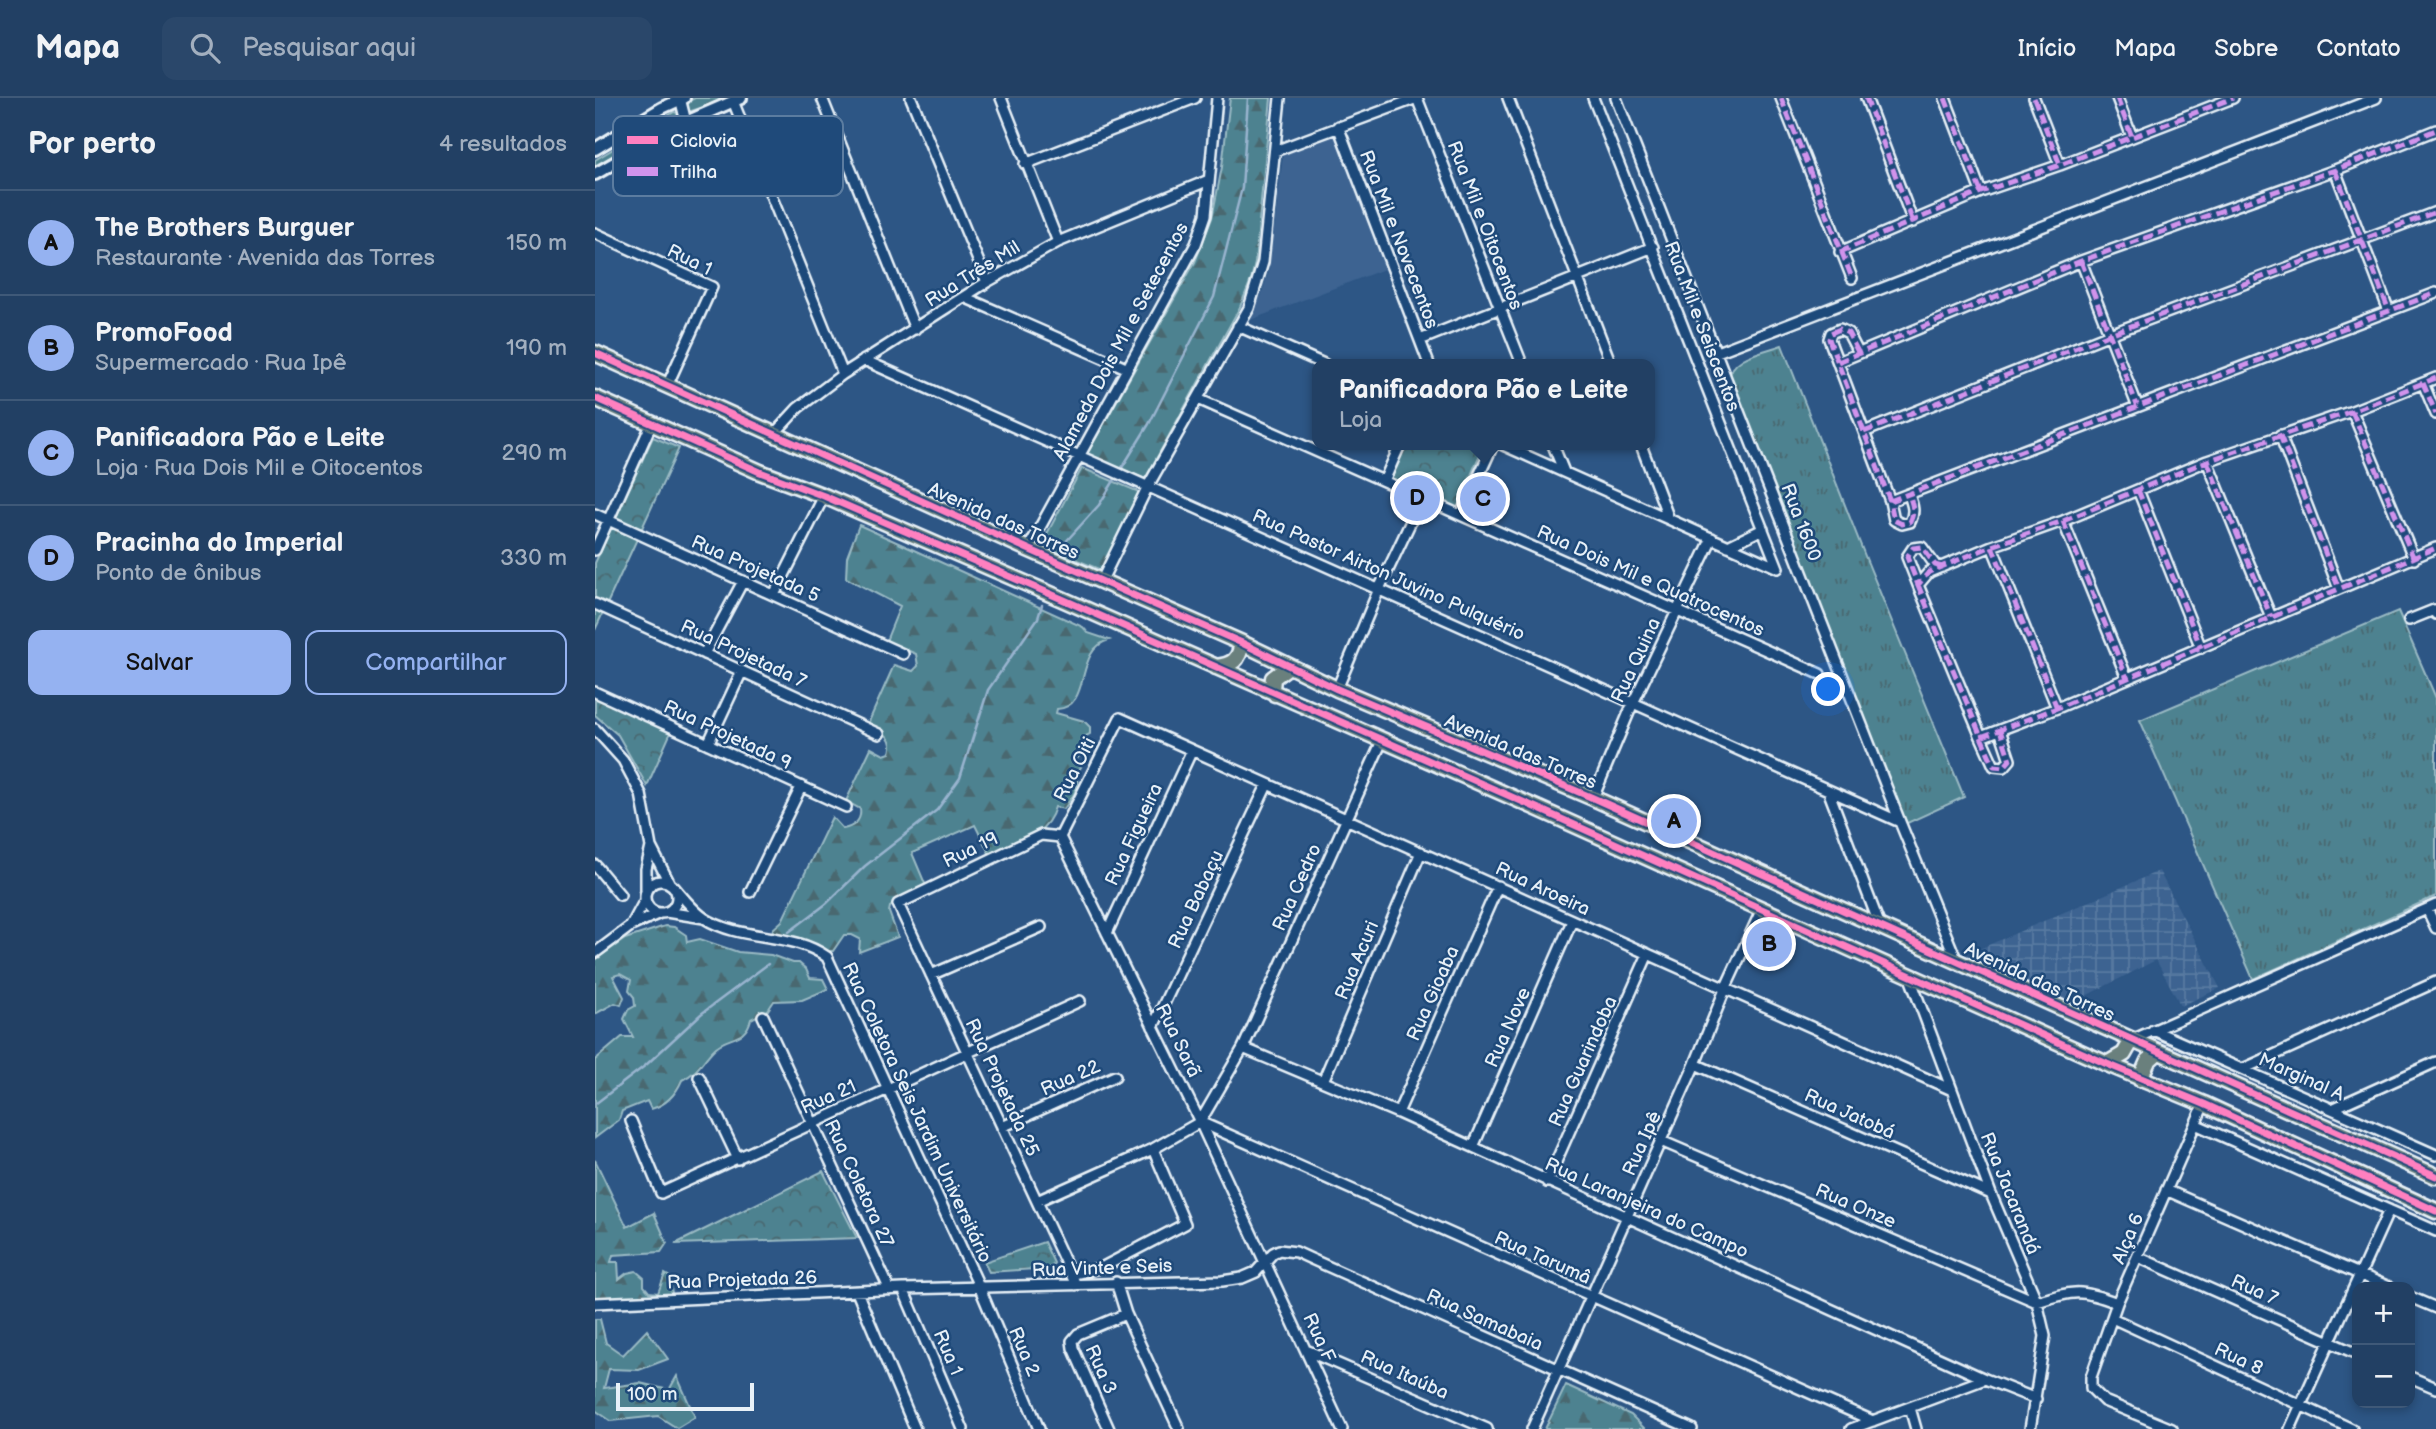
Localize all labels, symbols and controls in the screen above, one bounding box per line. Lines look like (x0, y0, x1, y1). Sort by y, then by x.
search box (162, 17, 652, 80)
text: Mapa (35, 28, 120, 68)
icon: search (186, 29, 224, 67)
text: Pesquisar aqui (242, 33, 416, 64)
text: Início (2018, 34, 2076, 63)
text: Mapa (2114, 34, 2176, 63)
text: Sobre (2214, 34, 2278, 63)
text: Contato (2316, 34, 2401, 63)
legend (613, 116, 843, 196)
text: Por perto (28, 126, 156, 162)
text: 4 resultados (439, 130, 567, 158)
text: Ciclovia (670, 130, 737, 153)
street label: Rua Mil e Oitocentos (1442, 138, 1527, 313)
street label: Rua Mil e Novecentos (1354, 147, 1443, 332)
text: Trilha (670, 161, 717, 184)
text: The Brothers Burguer (95, 213, 354, 244)
street label: Alameda Dois Mil e Setecentos (1049, 219, 1194, 465)
text: A (44, 229, 58, 257)
text: 150 m (506, 229, 567, 257)
street label: Rua Três Mil (921, 236, 1024, 312)
street label: Rua Mil e Seiscentos (1659, 238, 1745, 415)
street label: Rua 1 (663, 240, 716, 281)
text: Restaurante · Avenida das Torres (95, 244, 435, 272)
text: PromoFood (95, 318, 233, 349)
text: B (43, 334, 59, 362)
text: 190 m (506, 334, 567, 362)
text: Supermercado · Rua Ipê (95, 349, 347, 377)
popup (1312, 359, 1655, 450)
text: Panificadora Pão e Leite (1339, 375, 1628, 406)
text: Loja (1339, 406, 1382, 434)
text: Panificadora Pão e Leite (95, 423, 385, 454)
text: C (43, 439, 59, 467)
text: 290 m (501, 439, 567, 467)
text: Loja · Rua Dois Mil e Oitocentos (95, 454, 423, 482)
pin: D (1394, 472, 1440, 524)
pin: C (1460, 473, 1506, 525)
street label: Avenida das Torres (924, 478, 1083, 565)
street label: Rua 1600 (1775, 480, 1826, 565)
street label: Rua Pastor Airton Juvino Pulquério (1249, 505, 1528, 646)
street label: Rua Dois Mil e Quatrocentos (1533, 521, 1768, 642)
text: Pracinha do Imperial (95, 528, 343, 559)
street label: Rua Projetada 5 (688, 531, 823, 608)
text: D (43, 544, 59, 572)
text: 330 m (500, 544, 567, 572)
text: Ponto de ônibus (95, 559, 262, 587)
street label: Rua Quina (1607, 614, 1666, 707)
street label: Rua Projetada 7 (677, 615, 811, 694)
button: Salvar (28, 630, 291, 695)
button: Compartilhar (305, 630, 567, 695)
your location (1811, 672, 1845, 706)
street label: Rua Projetada 9 (660, 696, 795, 775)
street label: Avenida das Torres (1441, 710, 1600, 795)
street label: Rua Oiti (1049, 734, 1101, 806)
street label: Rua Figueira (1101, 780, 1168, 889)
pin: A (1651, 795, 1697, 847)
street label: Rua 19 (939, 827, 1002, 873)
street label: Rua Cedro (1268, 840, 1327, 935)
street label: Rua Babaçu (1164, 847, 1229, 952)
street label: Rua Aroeira (1491, 857, 1593, 921)
street label: Rua Acuri (1331, 918, 1384, 1003)
pin: B (1746, 918, 1792, 970)
street label: Avenida das Torres (1961, 937, 2118, 1027)
street label: Rua Gioaba (1402, 942, 1465, 1045)
street label: Rua Coletora Seis Jardim Universitário (837, 959, 997, 1266)
street label: Rua Nove (1481, 984, 1536, 1071)
street label: Rua Guarindoba (1544, 993, 1622, 1131)
street label: Rua Sarã (1150, 1000, 1205, 1081)
street label: Rua Projetada 25 (960, 1015, 1044, 1160)
street label: Marginal A (2255, 1048, 2348, 1107)
street label: Rua 22 (1037, 1055, 1105, 1102)
street label: Rua 21 (797, 1075, 860, 1120)
street label: Rua Jatobá (1801, 1084, 1898, 1145)
street label: Rua Ipê (1618, 1108, 1667, 1179)
street label: Rua Coletora 27 (819, 1116, 899, 1252)
street label: Rua Jacarandá (1975, 1129, 2045, 1258)
street label: Rua Laranjeira do Campo (1541, 1153, 1752, 1264)
street label: Rua Onze (1812, 1179, 1899, 1234)
street label: Alça 6 (2107, 1210, 2149, 1268)
street label: Rua Tarumâ (1490, 1227, 1594, 1290)
street label: Rua Vinte e Seis (1031, 1255, 1173, 1282)
street label: Rua Projetada 26 (667, 1266, 818, 1295)
street label: Rua 7 (2227, 1270, 2282, 1311)
map controls (2352, 1282, 2415, 1408)
button: + (2352, 1282, 2415, 1345)
street label: Rua Samabaia (1423, 1284, 1546, 1356)
street label: Rua F (1297, 1310, 1340, 1366)
street label: Rua 2 (1003, 1324, 1045, 1380)
street label: Rua 1 (928, 1326, 967, 1379)
street label: Rua 8 (2210, 1338, 2266, 1381)
street label: Rua 3 (1080, 1341, 1122, 1398)
button: − (2352, 1345, 2415, 1408)
street label: Rua Itaúba (1357, 1346, 1452, 1405)
scale bar (616, 1380, 754, 1412)
text: 100 m (627, 1383, 678, 1406)

